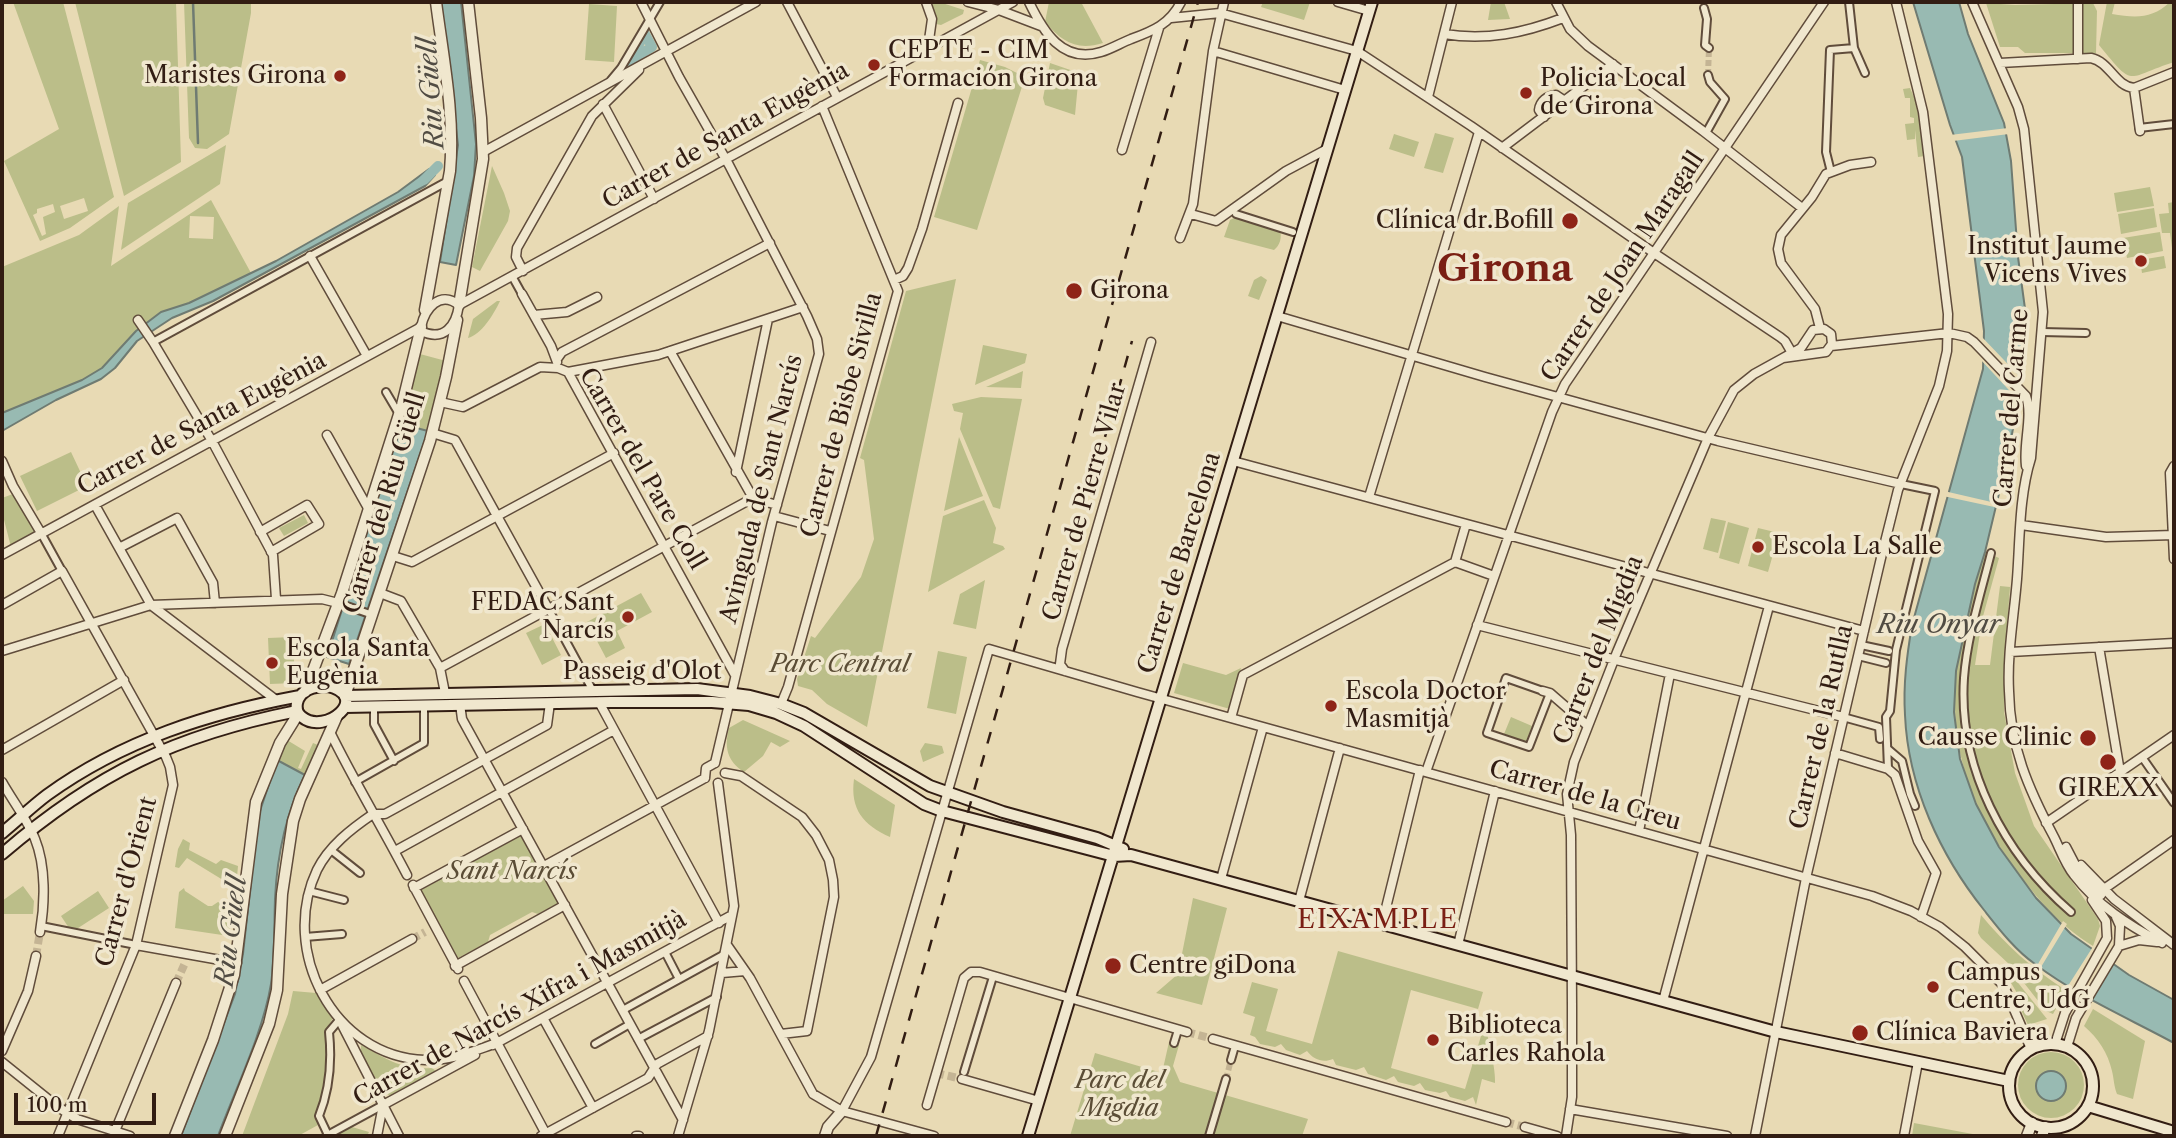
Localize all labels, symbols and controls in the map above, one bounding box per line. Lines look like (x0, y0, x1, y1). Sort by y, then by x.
water label: Riu Güell (413, 36, 451, 150)
place label: CEPTE - CIM Formación Girona (888, 37, 1097, 93)
street label: Carrer de Santa Eugènia (598, 56, 854, 216)
marker: CEPTE - CIM Formación Girona (866, 57, 882, 73)
place label: Maristes Girona (144, 62, 326, 90)
place label: Policia Local de Girona (1540, 65, 1686, 121)
marker: Maristes Girona (332, 68, 348, 84)
marker: Policia Local de Girona (1518, 85, 1534, 101)
street label: Carrer de Joan Maragall (1535, 146, 1711, 388)
place label: Clínica dr.Bofill (1376, 207, 1554, 235)
marker: Clínica dr.Bofill (1560, 211, 1580, 231)
place label: Institut Jaume Vicens Vives (1967, 233, 2127, 289)
district label: Girona (1437, 247, 1573, 293)
marker: Institut Jaume Vicens Vives (2133, 253, 2149, 269)
place label: Girona (1090, 277, 1169, 305)
marker: Girona (1064, 281, 1084, 301)
street label: Carrer de Bisbe Sivilla (795, 289, 889, 541)
street label: Carrer del Carme (1989, 307, 2035, 509)
street label: Carrer de Santa Eugènia (73, 346, 331, 502)
street label: Avinguda de Sant Narcís (715, 352, 809, 626)
street label: Carrer del Pare Coll (573, 363, 711, 575)
street label: Carrer de Pierre Vilar (1037, 380, 1133, 624)
street label: Carrer del Riu Güell (338, 389, 432, 617)
street label: Carrer de Barcelona (1133, 449, 1227, 677)
place label: Escola La Salle (1772, 533, 1942, 561)
marker: Escola La Salle (1750, 539, 1766, 555)
street label: Carrer del Migdia (1548, 551, 1650, 749)
place label: FEDAC Sant Narcís (471, 589, 614, 645)
marker: FEDAC Sant Narcís (620, 609, 636, 625)
water label: Riu Onyar (1877, 609, 2001, 641)
street label: Carrer de la Rutlla (1784, 622, 1860, 832)
place label: Escola Santa Eugènia (286, 635, 430, 691)
park label: Parc Central (770, 651, 910, 679)
marker: Escola Santa Eugènia (264, 655, 280, 671)
street label: Passeig d'Olot (563, 658, 721, 686)
place label: Escola Doctor Masmitjà (1345, 678, 1506, 734)
marker: Escola Doctor Masmitjà (1323, 698, 1339, 714)
place label: Causse Clinic (1917, 724, 2072, 752)
marker: Causse Clinic (2078, 728, 2098, 748)
marker: GIREXX (2098, 752, 2118, 772)
street label: Carrer de la Creu (1486, 755, 1684, 837)
place label: GIREXX (2058, 775, 2158, 803)
street label: Carrer d'Orient (90, 794, 164, 970)
park label: Sant Narcís (447, 858, 577, 886)
water label: Riu Güell (210, 874, 254, 988)
district label: EIXAMPLE (1298, 904, 1458, 936)
street label: Carrer de Narcís Xifra i Masmitjà (349, 905, 691, 1113)
place label: Centre giDona (1129, 952, 1296, 980)
marker: Centre giDona (1103, 956, 1123, 976)
place label: Campus Centre, UdG (1947, 959, 2090, 1015)
marker: Campus Centre, UdG (1925, 979, 1941, 995)
place label: Biblioteca Carles Rahola (1447, 1012, 1605, 1068)
place label: Clínica Baviera (1876, 1019, 2048, 1047)
marker: Clínica Baviera (1850, 1023, 1870, 1043)
marker: Biblioteca Carles Rahola (1425, 1032, 1441, 1048)
park label: Parc del Migdia (1075, 1067, 1165, 1123)
scale bar (18, 1078, 159, 1122)
text: 100 m (27, 1092, 88, 1117)

